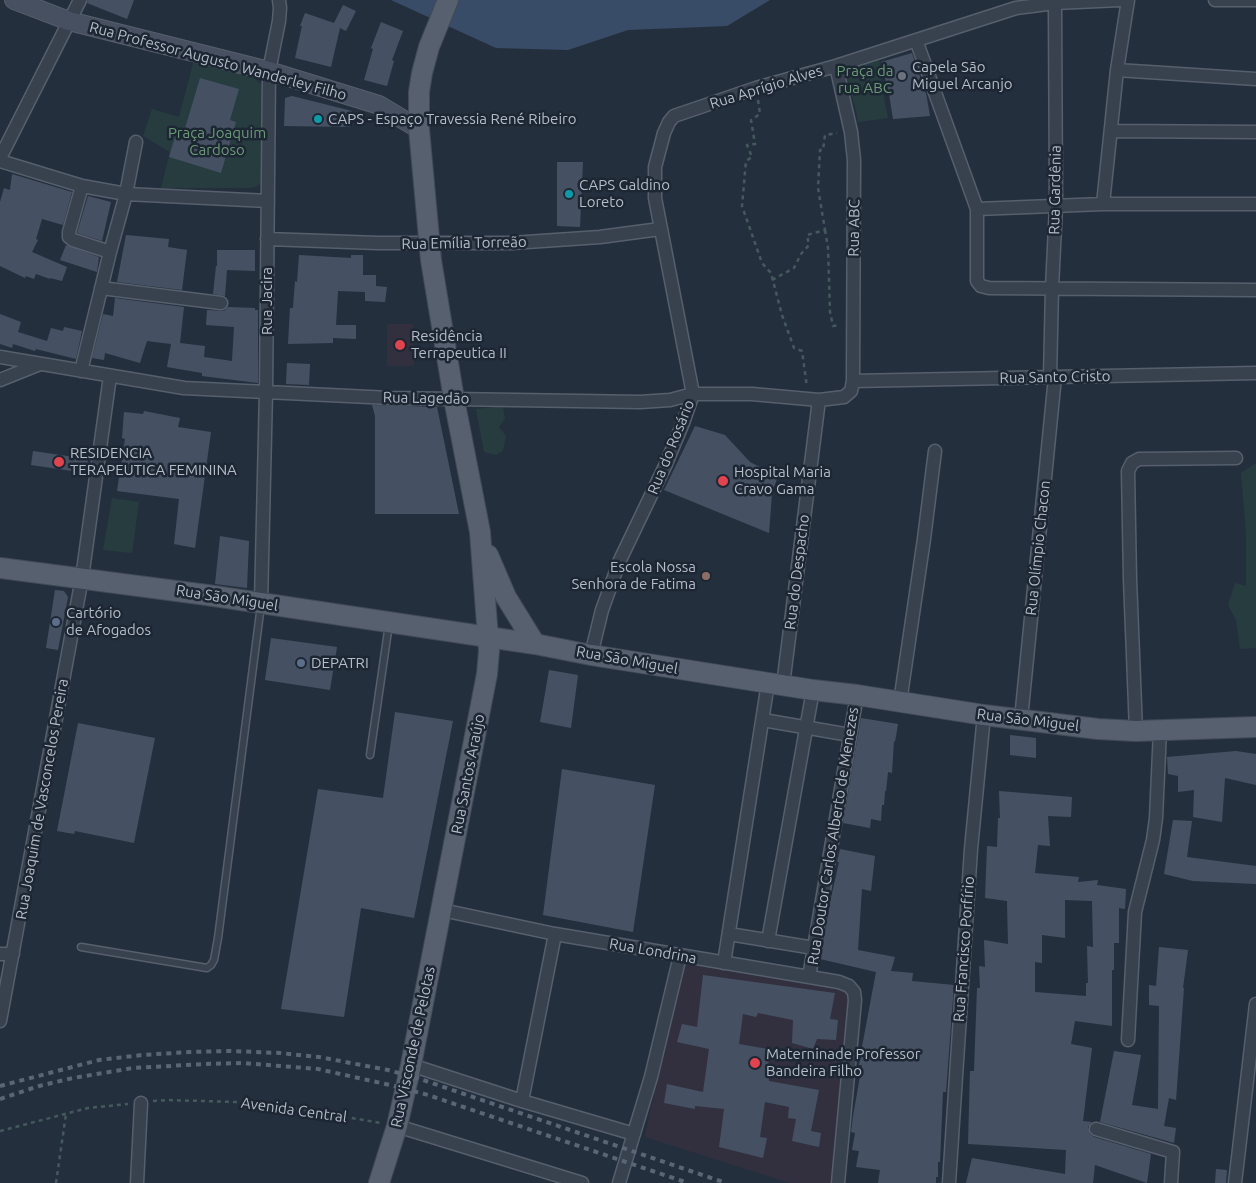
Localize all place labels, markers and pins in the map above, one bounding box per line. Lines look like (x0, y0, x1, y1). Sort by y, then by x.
place label: Capela São Miguel Arcanjo (912, 58, 1013, 93)
marker: Capela São Miguel Arcanjo (896, 70, 908, 82)
place label: CAPS - Espaço Travessia René Ribeiro (328, 110, 576, 128)
marker: CAPS - Espaço Travessia René Ribeiro (312, 113, 324, 125)
place label: CAPS Galdino Loreto (579, 176, 670, 211)
marker: CAPS Galdino Loreto (563, 188, 575, 200)
place label: Residência Terrapeutica II (411, 327, 507, 362)
marker: Residência Terrapeutica II (393, 338, 407, 352)
place label: RESIDENCIA TERAPEUTICA FEMININA (70, 444, 237, 479)
marker: RESIDENCIA TERAPEUTICA FEMININA (52, 455, 66, 469)
place label: Hospital Maria Cravo Gama (734, 463, 831, 498)
marker: Hospital Maria Cravo Gama (716, 474, 730, 488)
place label: Escola Nossa Senhora de Fatima (571, 558, 696, 593)
marker: Escola Nossa Senhora de Fatima (700, 570, 712, 582)
place label: Cartório de Afogados (66, 604, 151, 639)
marker: Cartório de Afogados (50, 616, 62, 628)
place label: DEPATRI (311, 654, 369, 672)
marker: DEPATRI (295, 657, 307, 669)
place label: Materninade Professor Bandeira Filho (766, 1045, 920, 1080)
marker: Materninade Professor Bandeira Filho (748, 1056, 762, 1070)

